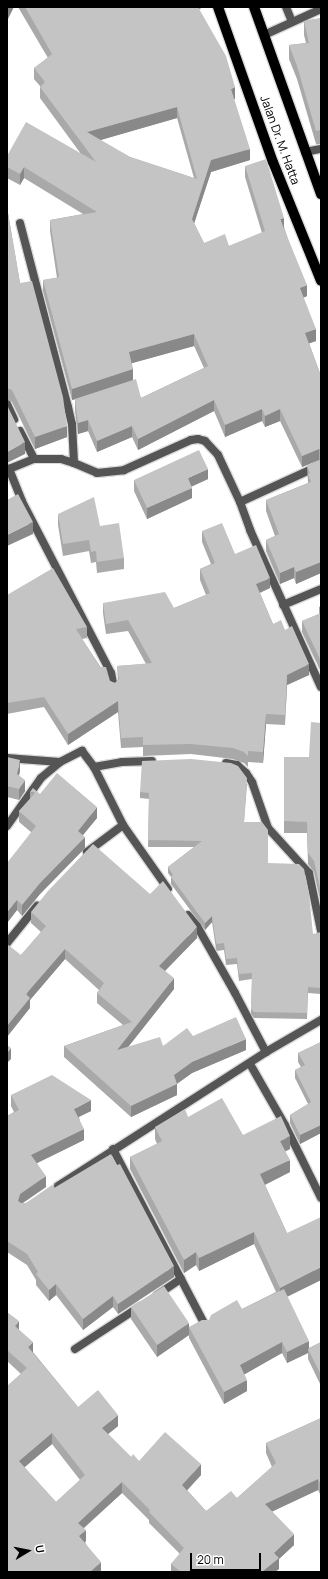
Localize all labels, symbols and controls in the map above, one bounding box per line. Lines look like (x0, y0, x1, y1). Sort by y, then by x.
street label: Jalan Dr. M. Hatta (257, 93, 303, 187)
north arrow (8, 1531, 48, 1571)
text: U (32, 1544, 48, 1554)
scale bar (192, 1545, 263, 1571)
text: 20 m (197, 1551, 224, 1568)

